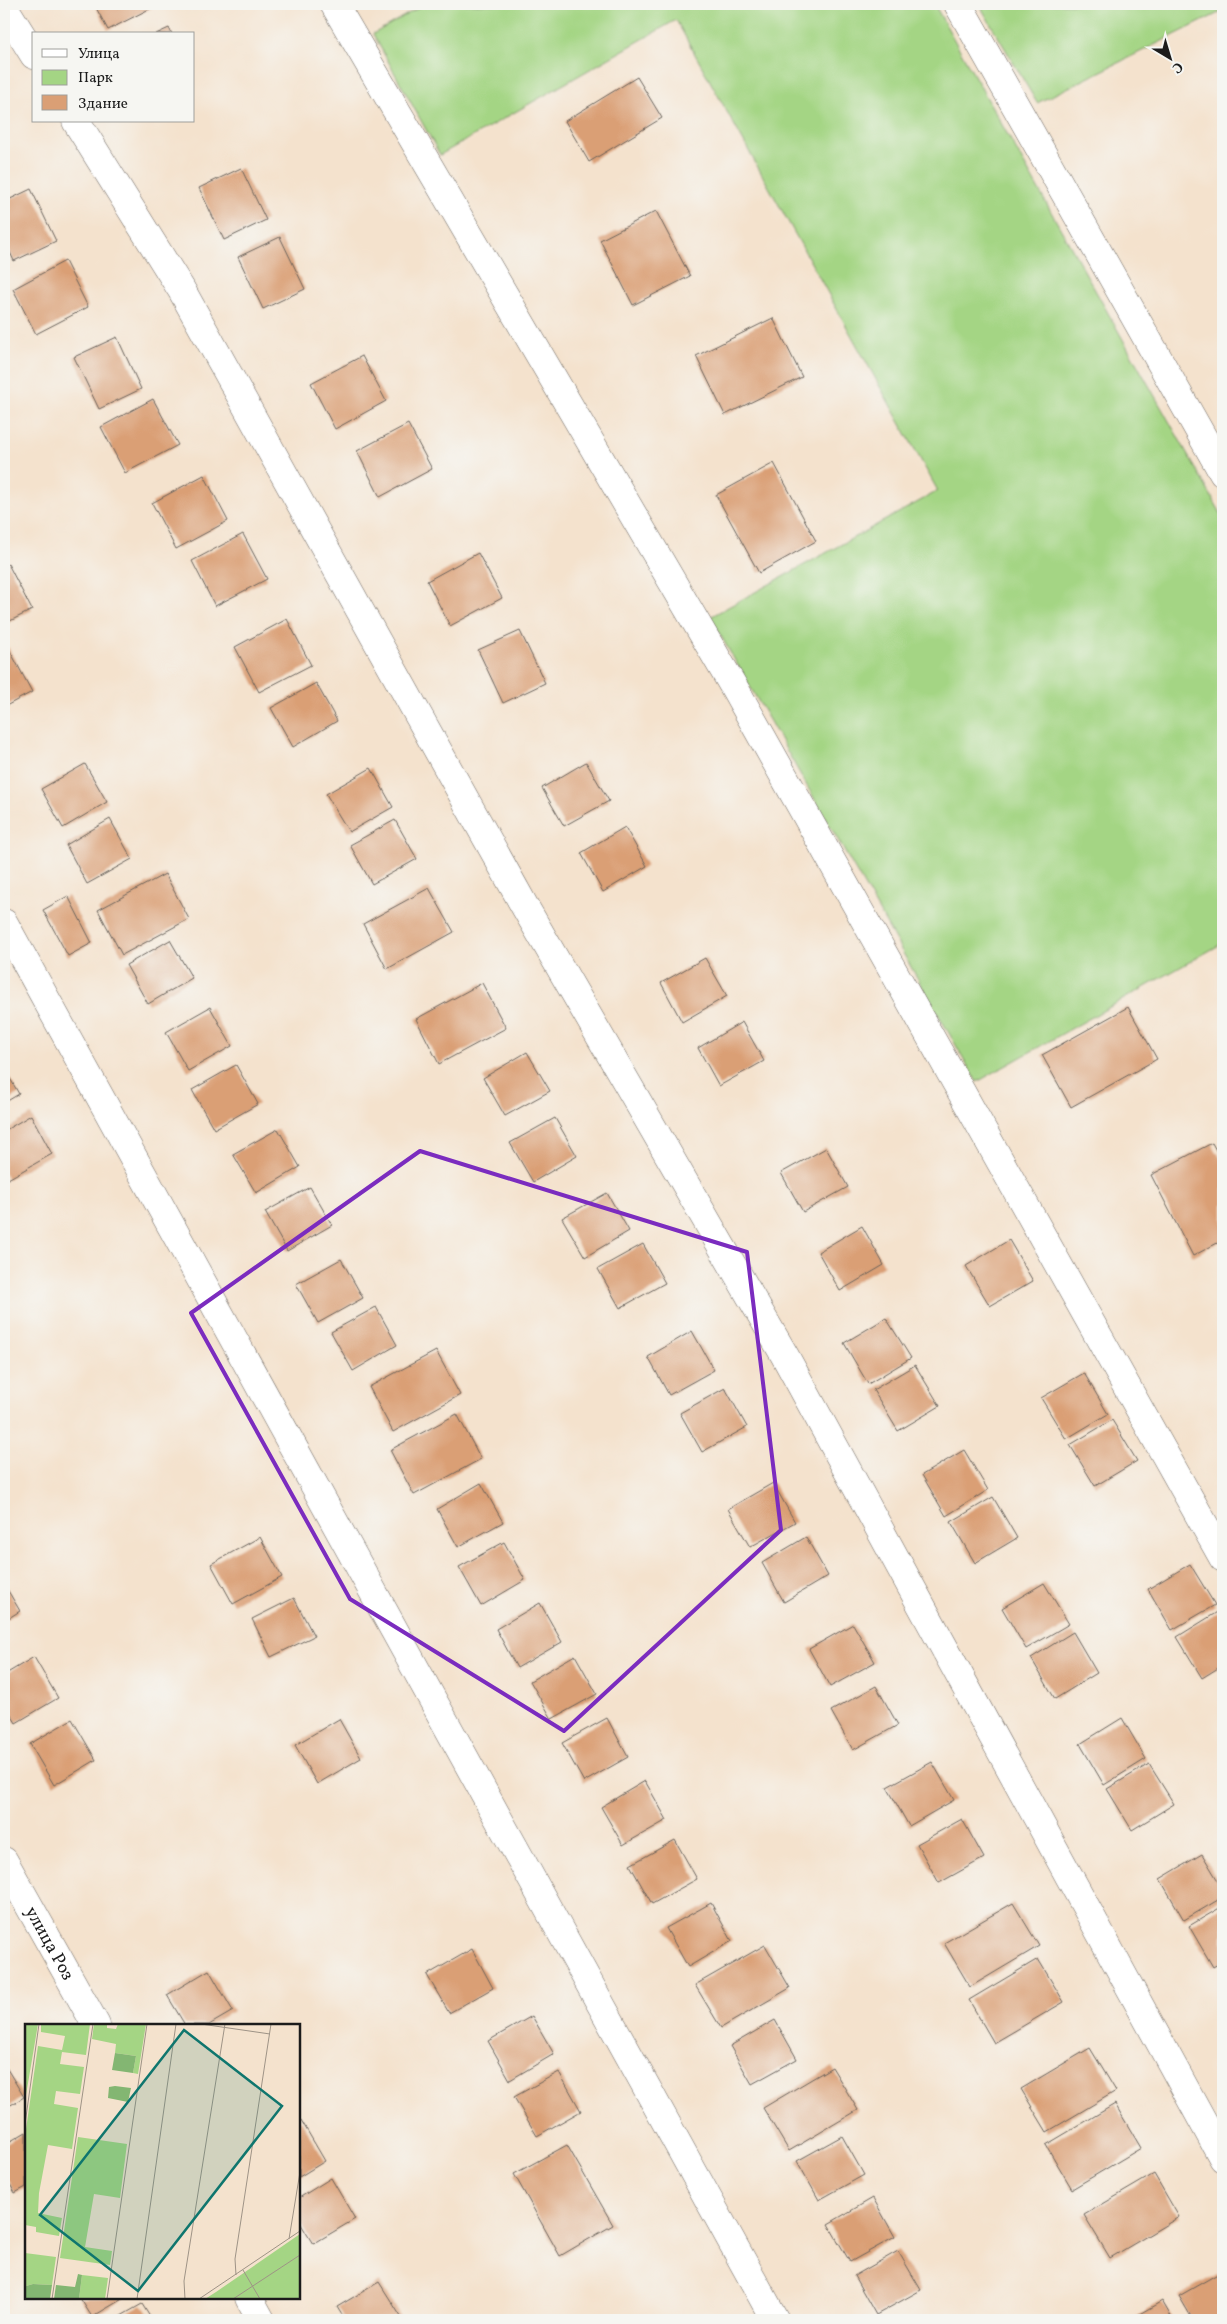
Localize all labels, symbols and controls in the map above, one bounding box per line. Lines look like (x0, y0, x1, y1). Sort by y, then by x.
legend (32, 32, 195, 122)
north arrow (1144, 32, 1194, 82)
text: Улица (78, 44, 120, 65)
text: С (1168, 57, 1186, 77)
text: Парк (78, 68, 113, 89)
text: Здание (78, 94, 128, 115)
street label: улица Роз (18, 1902, 80, 1985)
inset map (25, 2024, 300, 2299)

